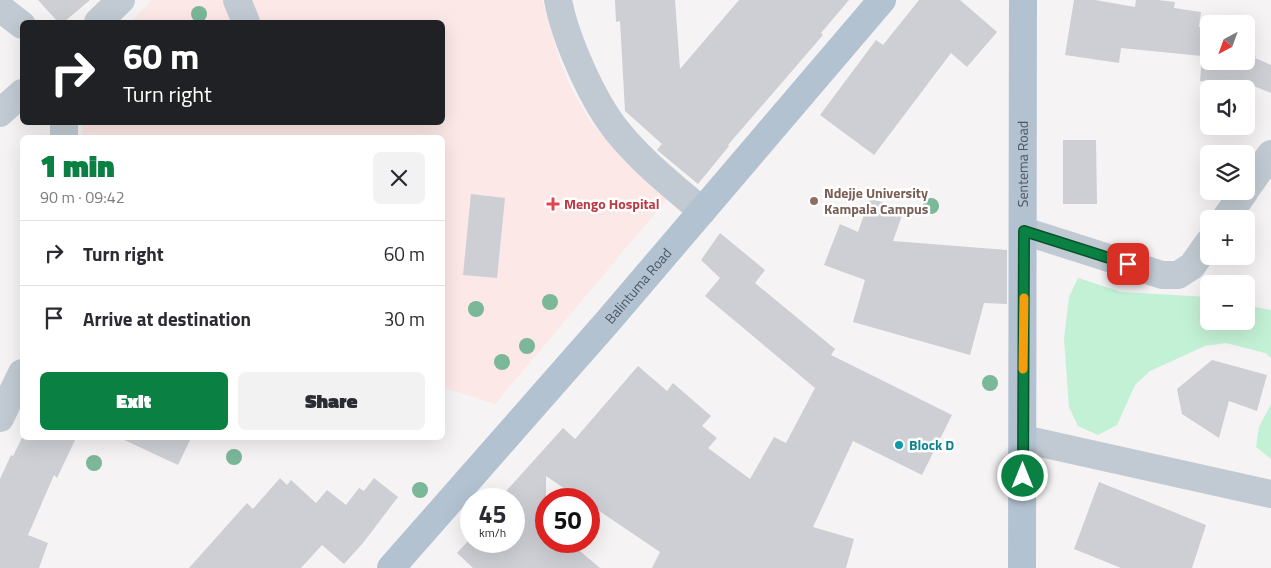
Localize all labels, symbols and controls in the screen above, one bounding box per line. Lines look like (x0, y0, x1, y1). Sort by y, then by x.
north arrow (1200, 15, 1255, 70)
map controls (1200, 15, 1255, 330)
text: 60 m (123, 29, 199, 83)
icon: right (40, 40, 105, 105)
text: Turn right (123, 77, 212, 111)
button: sound (1200, 80, 1255, 135)
street label: Sentema Road (1012, 121, 1033, 207)
text: 1 min (40, 143, 115, 189)
button: layers (1200, 145, 1255, 200)
button: close (373, 152, 425, 204)
place label: Ndejje University Kampala Campus (824, 182, 929, 219)
text: 90 m · 09:42 (40, 185, 125, 209)
place label: Mengo Hospital (564, 193, 660, 214)
marker: Ndejje University Kampala Campus (808, 195, 820, 207)
marker: Mengo Hospital (546, 197, 560, 211)
button: + (1200, 210, 1255, 265)
icon: right (40, 239, 68, 267)
text: Turn right (83, 239, 164, 268)
text: 60 m (384, 239, 425, 268)
street label: Balintuma Road (599, 243, 676, 328)
pin (1107, 243, 1149, 285)
icon: arrive (1114, 250, 1142, 278)
button: − (1200, 275, 1255, 330)
icon: arrive (40, 304, 68, 332)
text: Arrive at destination (83, 304, 251, 333)
text: 30 m (384, 304, 425, 333)
button: Exit (40, 372, 228, 430)
button: Share (238, 372, 425, 430)
place label: Block D (909, 434, 954, 455)
marker: Block D (893, 439, 905, 451)
position arrow (996, 449, 1048, 501)
speed limit sign: 50 (535, 488, 600, 553)
text: 45 (478, 495, 507, 533)
text: km/h (479, 523, 506, 542)

